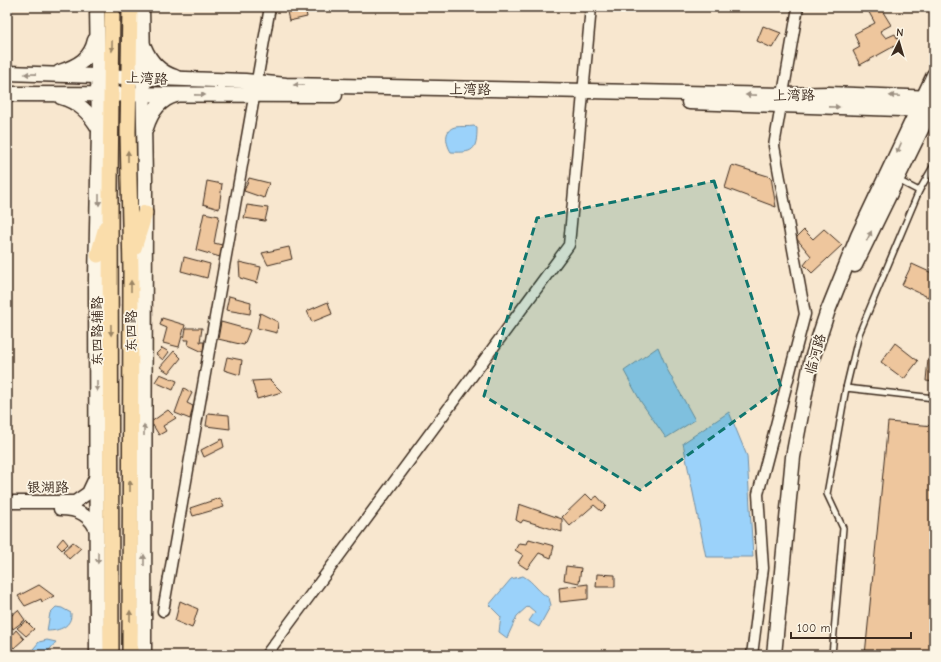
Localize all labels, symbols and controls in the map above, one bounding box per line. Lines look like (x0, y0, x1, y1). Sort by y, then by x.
north arrow (879, 22, 919, 62)
text: N (896, 26, 904, 39)
one-way arrow (109, 40, 115, 53)
street label: 上湾路 (126, 69, 168, 88)
one-way arrow (23, 71, 36, 77)
street label: 上湾路 (449, 81, 491, 98)
one-way arrow (293, 82, 305, 89)
street label: 上湾路 (773, 87, 815, 104)
one-way arrow (194, 91, 206, 98)
one-way arrow (744, 92, 757, 98)
one-way arrow (889, 93, 901, 100)
one-way arrow (828, 104, 841, 110)
one-way arrow (896, 142, 902, 153)
one-way arrow (125, 149, 131, 162)
one-way arrow (96, 194, 102, 207)
one-way arrow (866, 230, 872, 242)
one-way arrow (128, 279, 134, 292)
street label: 东四路辅路 (89, 296, 106, 366)
street label: 东四路 (123, 310, 140, 352)
one-way arrow (108, 324, 114, 337)
street label: 临河路 (802, 332, 829, 377)
one-way arrow (94, 380, 100, 393)
one-way arrow (141, 423, 147, 436)
street label: 银湖路 (27, 479, 69, 496)
one-way arrow (127, 479, 133, 492)
one-way arrow (95, 552, 101, 565)
one-way arrow (141, 553, 147, 566)
one-way arrow (127, 609, 133, 622)
scale bar (791, 614, 911, 640)
text: 100 m (797, 621, 830, 635)

